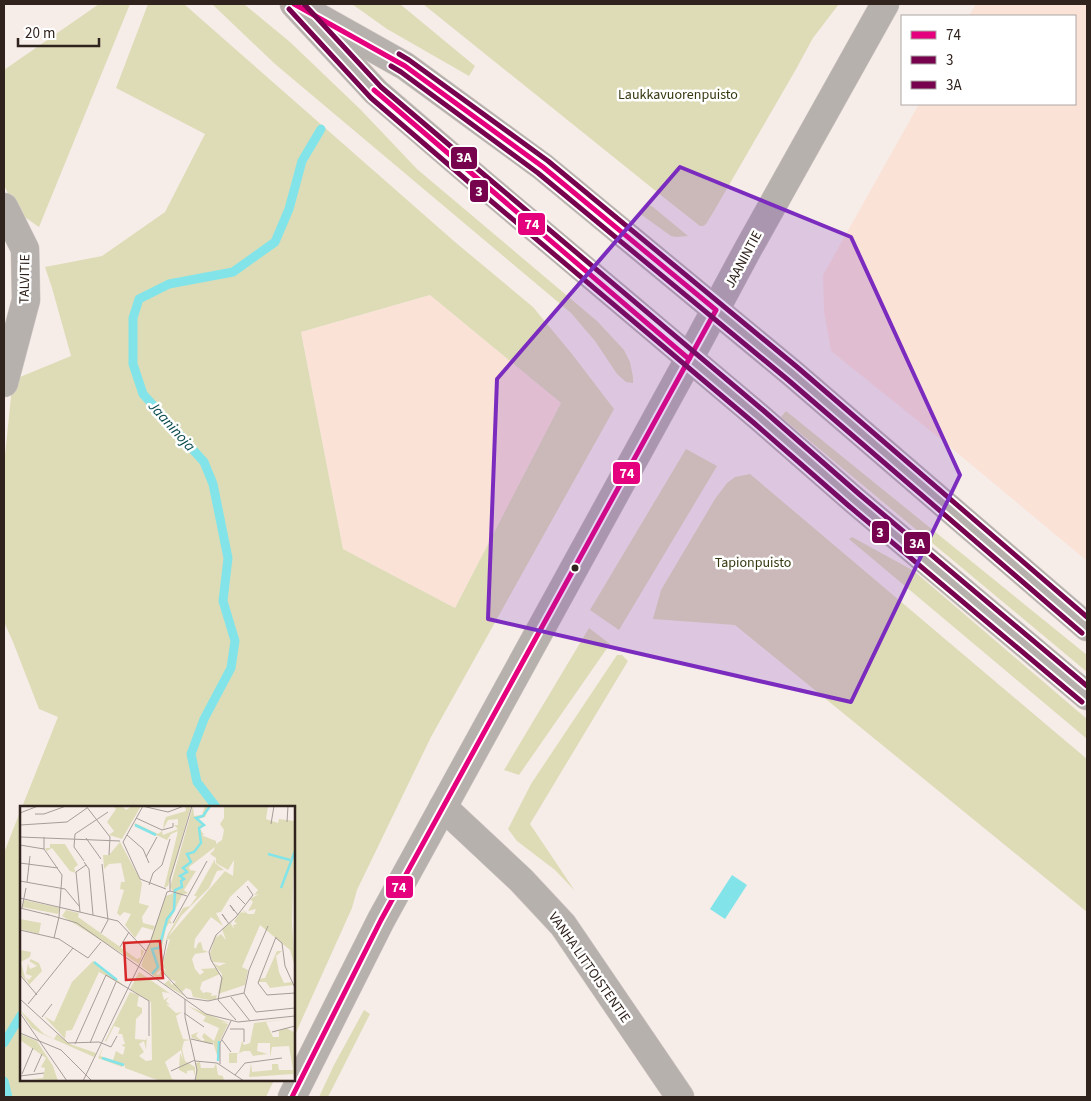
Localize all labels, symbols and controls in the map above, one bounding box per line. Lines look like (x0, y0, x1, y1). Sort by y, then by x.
scale bar (18, 15, 99, 47)
legend (901, 15, 1076, 105)
text: 20 m (25, 23, 55, 44)
text: 74 (946, 25, 961, 46)
text: 3 (946, 50, 953, 71)
text: 3A (946, 75, 962, 96)
park label: Laukkavuorenpuisto (618, 85, 738, 105)
line badge: 3A (450, 146, 478, 170)
text: 3A (456, 148, 473, 168)
line badge: 3 (469, 179, 489, 203)
text: 3 (475, 182, 483, 202)
line badge: 74 (517, 212, 546, 236)
text: 74 (525, 215, 540, 235)
street label: JAANINTIE (720, 227, 767, 292)
street label: TALVITIE (15, 254, 35, 304)
water label: Jaaninoja (143, 396, 200, 456)
line badge: 74 (612, 461, 641, 485)
text: 74 (620, 464, 635, 484)
line badge: 3 (871, 520, 890, 544)
text: 3 (876, 523, 884, 543)
line badge: 3A (903, 531, 931, 555)
text: 3A (909, 534, 926, 554)
park label: Tapionpuisto (715, 553, 791, 573)
unlabelled marker (570, 563, 580, 573)
inset map (20, 806, 295, 1081)
line badge: 74 (385, 875, 414, 899)
text: 74 (392, 878, 407, 898)
street label: VANHA LITTOISTENTIE (543, 908, 635, 1027)

